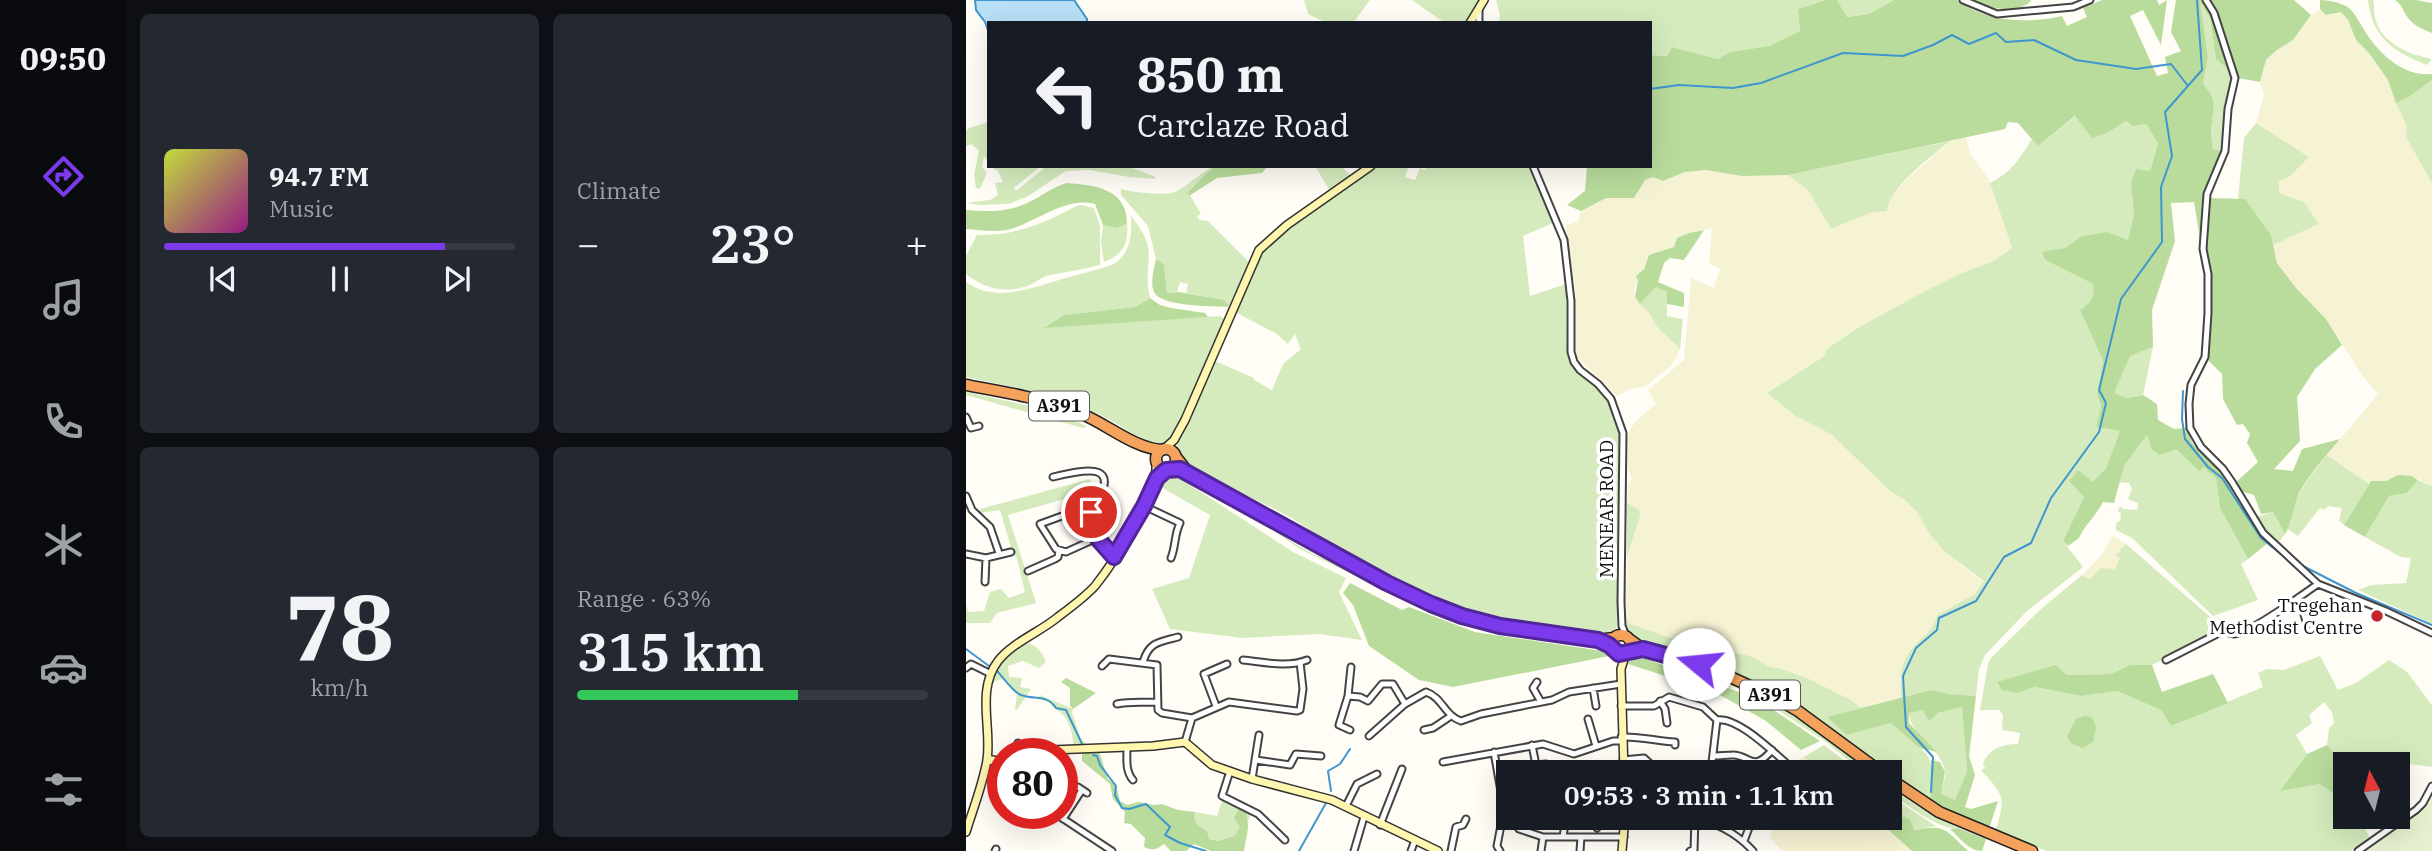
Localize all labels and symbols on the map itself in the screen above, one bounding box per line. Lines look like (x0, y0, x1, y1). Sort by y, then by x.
road number: A391 (1029, 392, 1089, 420)
street label: MENEAR ROAD (1594, 440, 1618, 578)
pin (1061, 482, 1121, 542)
place label: Tregehan Methodist Centre (2209, 593, 2363, 639)
marker: Tregehan Methodist Centre (2369, 608, 2385, 624)
position arrow (1662, 627, 1736, 701)
road number: A391 (1740, 680, 1800, 710)
speed limit sign: 80 (987, 738, 1078, 829)
north arrow (2333, 752, 2410, 830)

